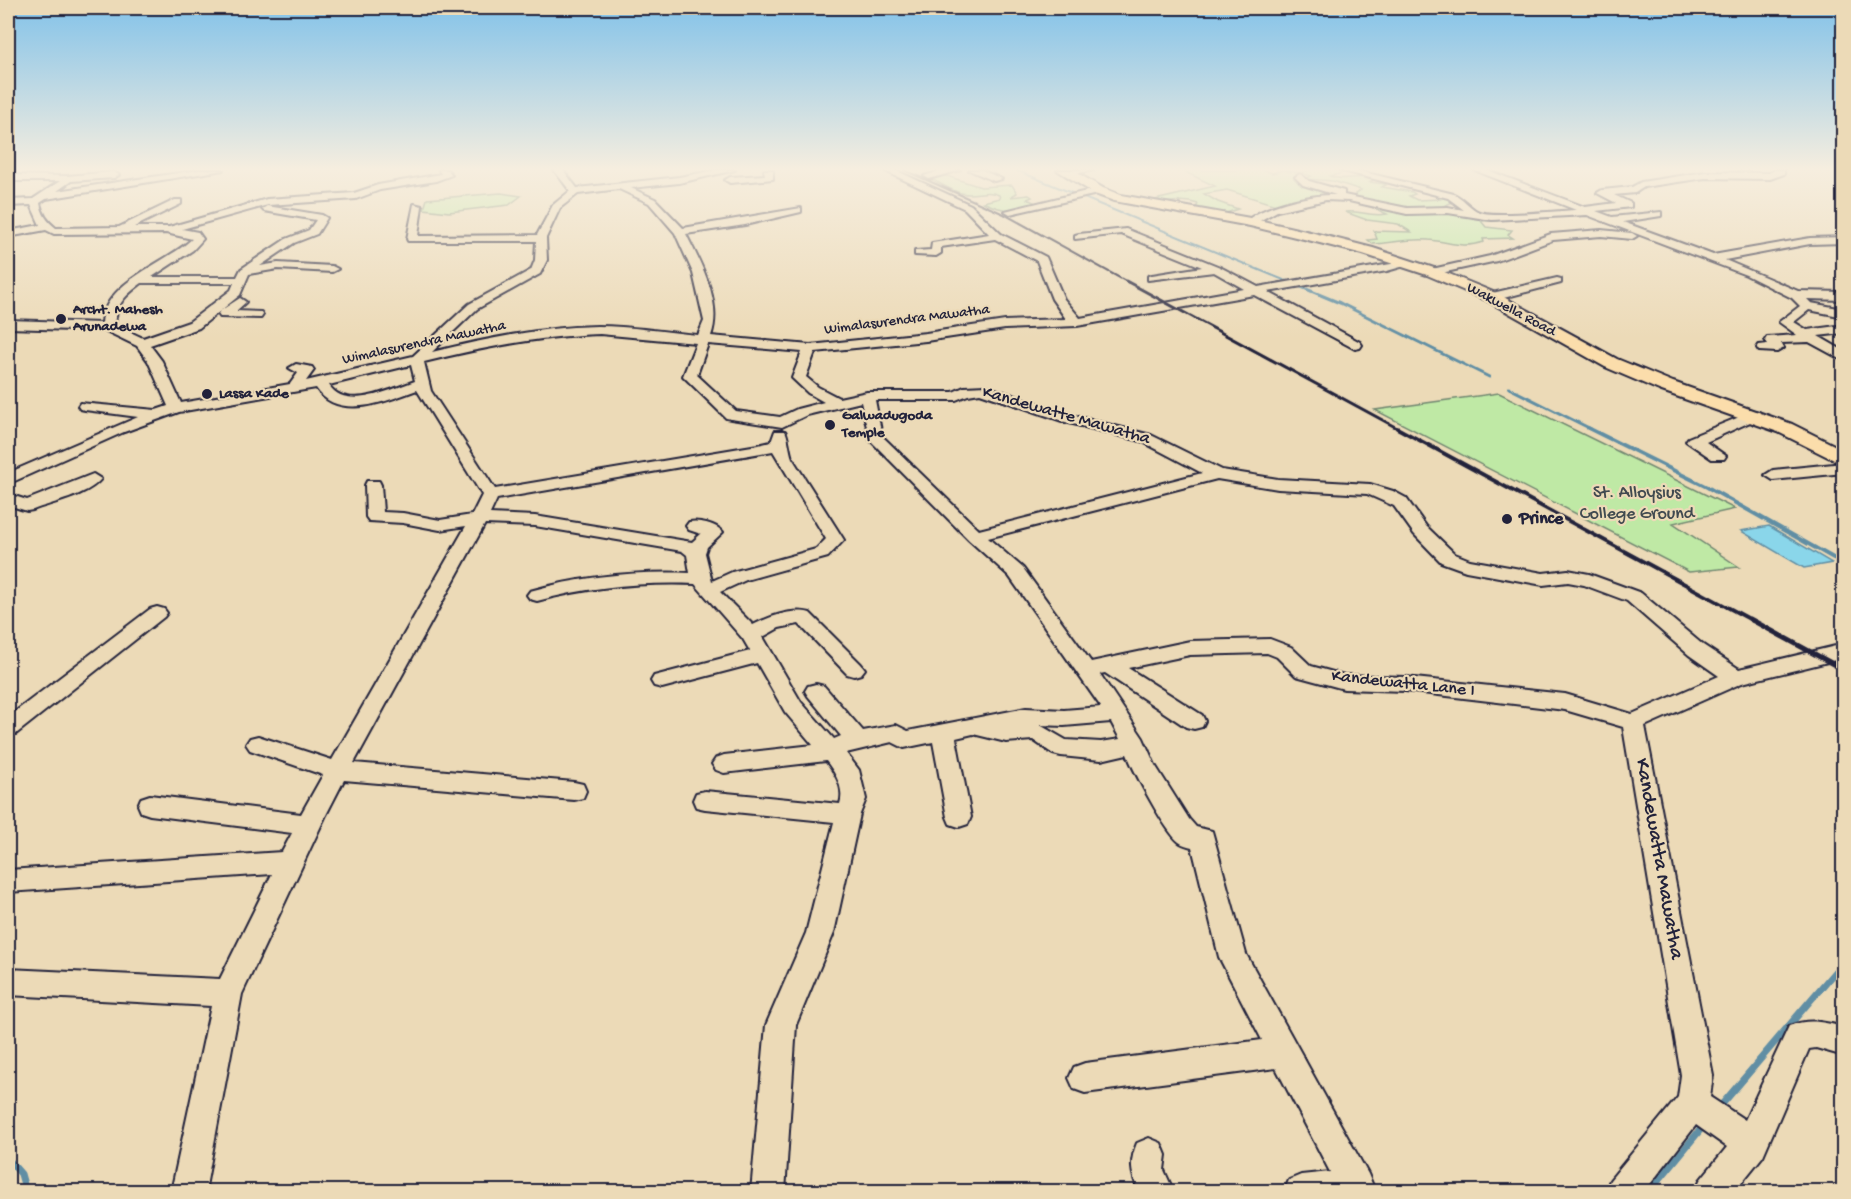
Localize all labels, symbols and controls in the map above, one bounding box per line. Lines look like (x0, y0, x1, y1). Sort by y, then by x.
street label: Wakwella Road (1463, 279, 1560, 342)
place label: Archt. Mahesh Arunadewa (72, 301, 163, 336)
street label: Wimalasurendra Mawatha (823, 301, 991, 339)
marker: Archt. Mahesh Arunadewa (54, 312, 68, 326)
street label: Wimalasurendra Mawatha (341, 317, 508, 369)
street label: Kandewatte Mawatha (980, 382, 1153, 450)
place label: Lassa Kade (219, 385, 290, 403)
marker: Lassa Kade (200, 387, 214, 401)
place label: Galwadugoda Temple (841, 407, 933, 442)
marker: Galwadugoda Temple (823, 418, 837, 432)
park label: St. Alloysius College Ground (1580, 483, 1696, 525)
place label: Prince (1518, 509, 1564, 530)
marker: Prince (1500, 512, 1514, 526)
street label: Kandewatta Lane I (1330, 666, 1476, 702)
street label: Kandewatta Mawatha (1628, 757, 1688, 963)

